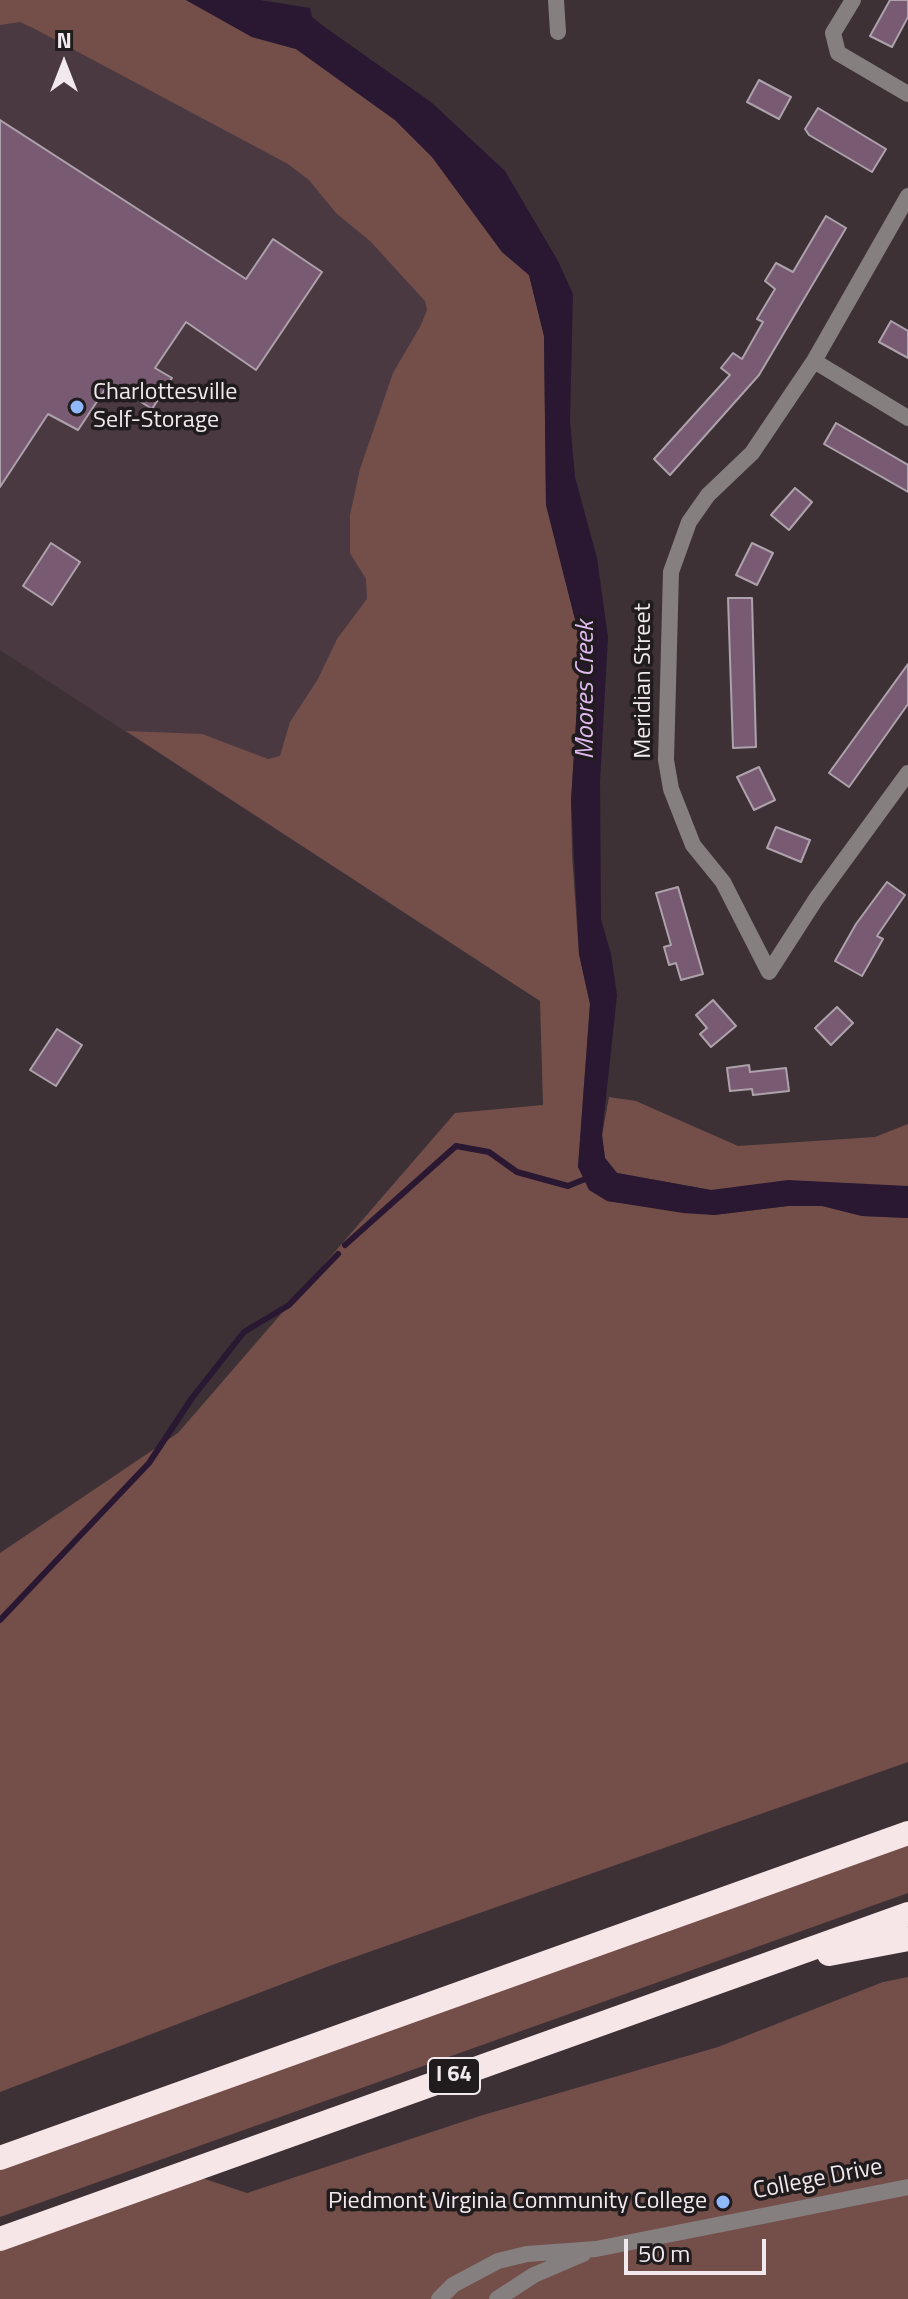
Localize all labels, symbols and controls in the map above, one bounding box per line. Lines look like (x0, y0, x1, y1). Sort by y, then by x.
text: N (56, 23, 72, 57)
north arrow (24, 24, 104, 104)
place label: Charlottesville Self-Storage (93, 379, 237, 435)
marker: Charlottesville Self-Storage (68, 398, 86, 416)
street label: Meridian Street (630, 603, 658, 759)
water label: Moores Creek (571, 620, 603, 760)
road number: I 64 (428, 2058, 480, 2094)
street label: College Drive (751, 2153, 885, 2207)
place label: Piedmont Virginia Community College (328, 2188, 707, 2216)
marker: Piedmont Virginia Community College (714, 2193, 732, 2211)
scale bar (628, 2223, 770, 2273)
text: 50 m (638, 2235, 690, 2271)

